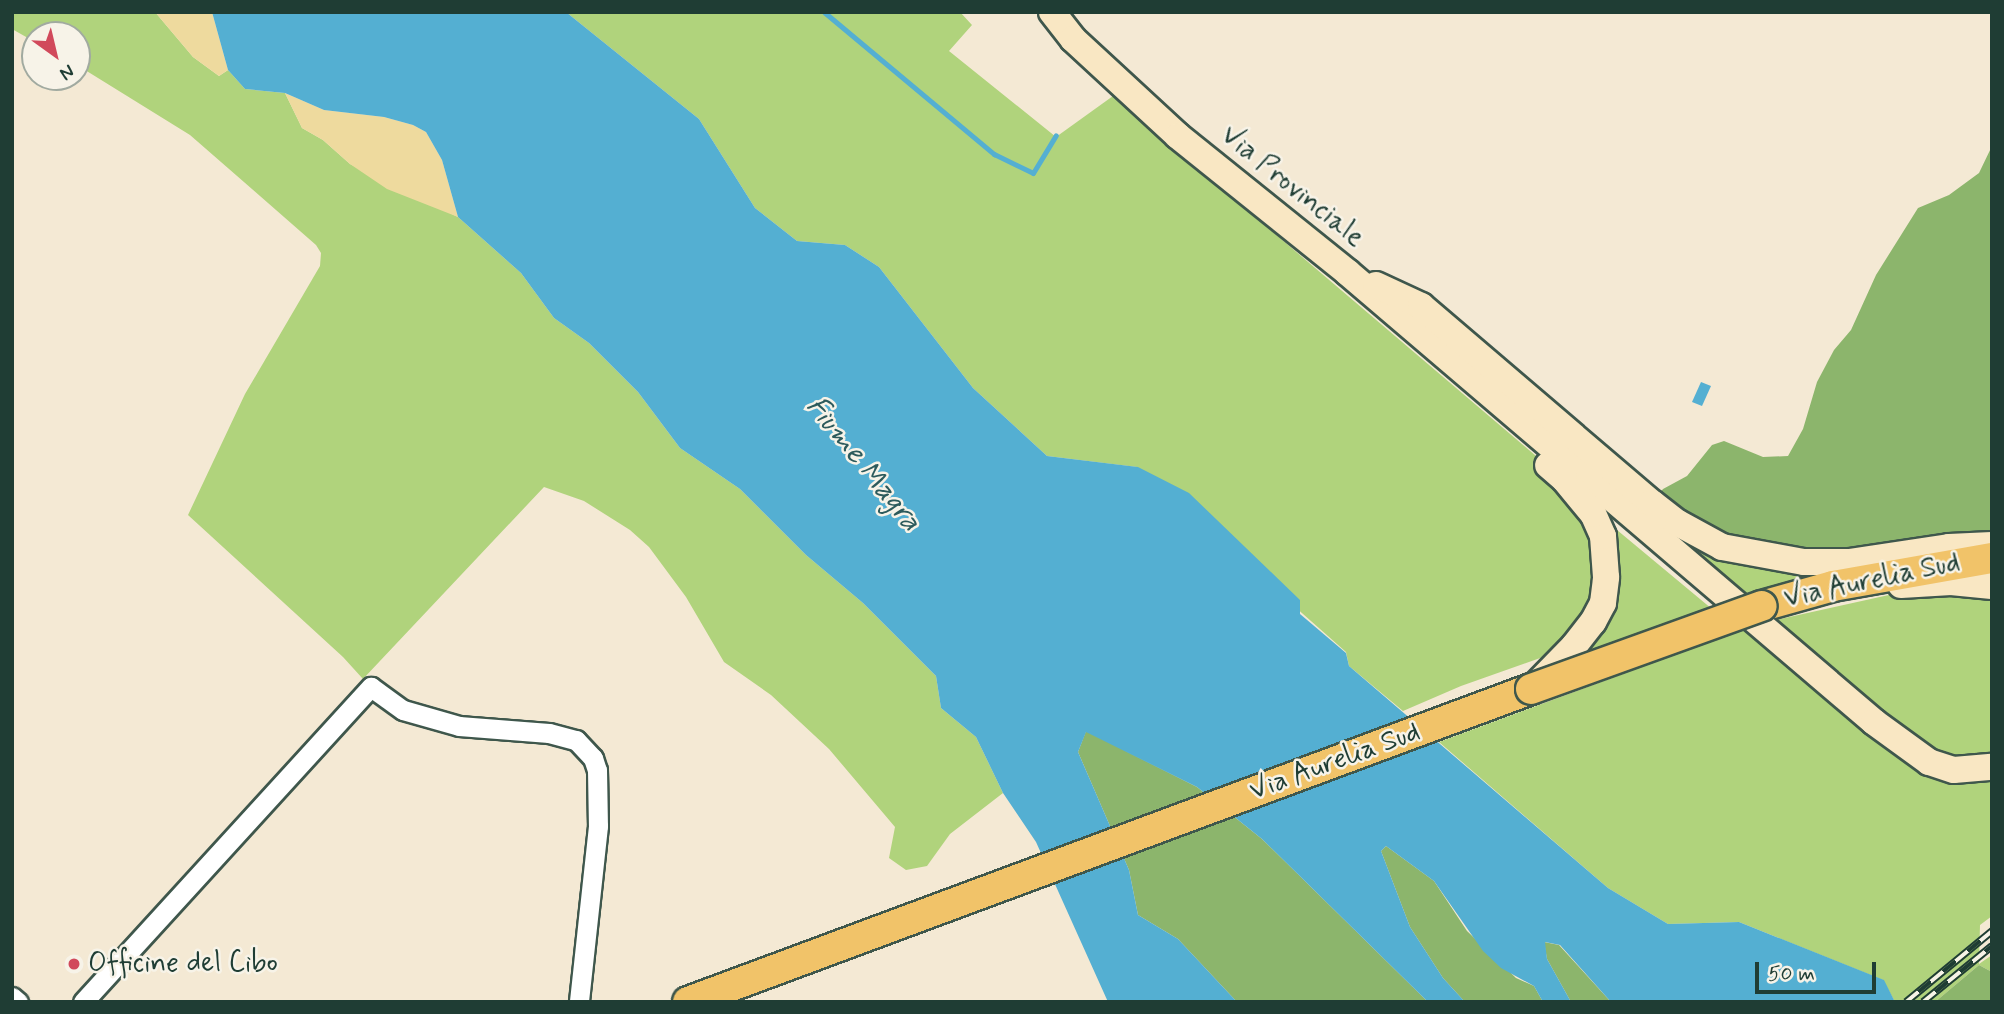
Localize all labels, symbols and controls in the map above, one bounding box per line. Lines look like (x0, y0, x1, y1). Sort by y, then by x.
north arrow (21, 21, 91, 91)
text: N (55, 58, 79, 86)
street label: Via Provinciale (1213, 119, 1371, 255)
water label: Fiume Magra (796, 388, 930, 540)
street label: Via Aurelia Sud (1781, 546, 1963, 616)
street label: Via Aurelia Sud (1245, 716, 1425, 808)
place label: Officine del Cibo (88, 947, 282, 981)
scale bar (1759, 948, 1880, 992)
marker: Officine del Cibo (66, 956, 82, 972)
text: 50 m (1768, 960, 1815, 988)

